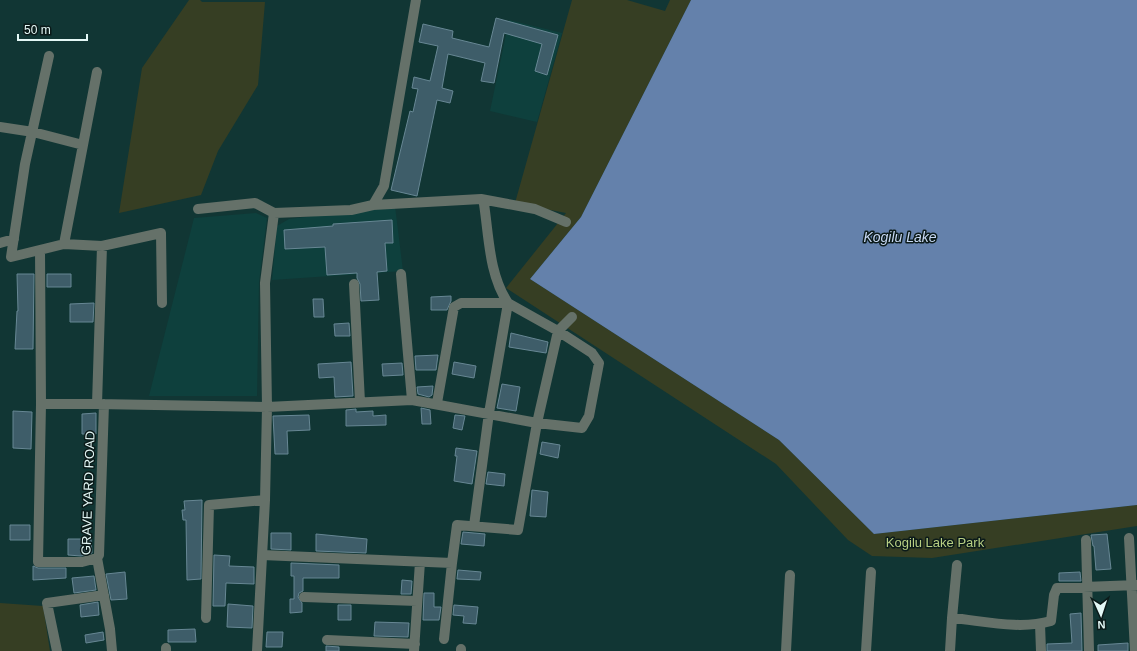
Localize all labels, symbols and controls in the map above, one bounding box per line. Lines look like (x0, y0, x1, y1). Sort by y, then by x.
scale bar (18, 16, 87, 42)
text: 50 m (24, 23, 51, 37)
water label: Kogilu Lake (863, 229, 937, 245)
street label: GRAVE YARD ROAD (78, 431, 98, 555)
park label: Kogilu Lake Park (886, 535, 985, 550)
north arrow (1081, 595, 1121, 635)
text: N (1097, 619, 1106, 631)

